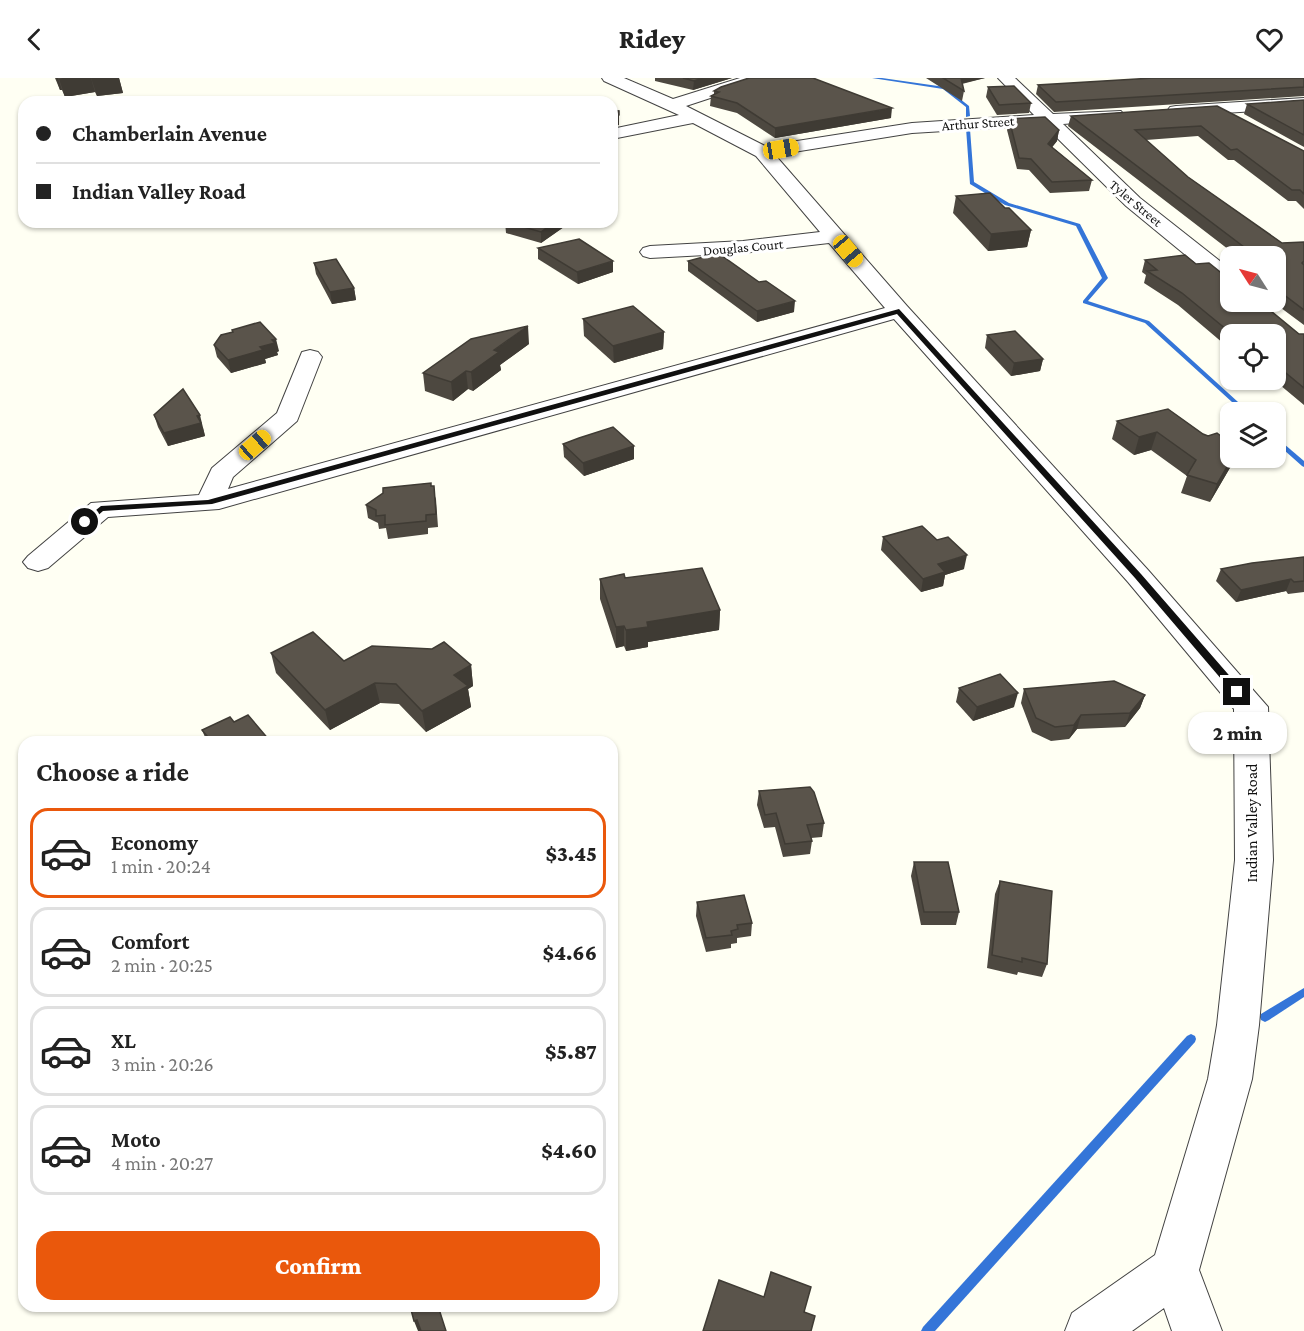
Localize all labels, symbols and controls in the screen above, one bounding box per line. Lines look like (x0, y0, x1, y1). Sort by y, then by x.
icon: back (18, 23, 51, 56)
icon: heart (1253, 23, 1286, 56)
text: Ridey (619, 24, 685, 54)
street label: Arthur Street (941, 112, 1015, 134)
text: Chamberlain Avenue (72, 121, 267, 146)
car (762, 137, 800, 161)
street label: Tyler Street (1106, 176, 1166, 230)
text: Indian Valley Road (72, 179, 246, 204)
car (830, 231, 866, 271)
street label: Douglas Court (702, 235, 784, 258)
north arrow (1220, 246, 1286, 312)
map controls (1220, 246, 1286, 468)
button: locate (1220, 324, 1286, 390)
button: layers (1220, 402, 1286, 468)
car (236, 426, 274, 464)
route start (71, 508, 98, 535)
route end (1223, 678, 1250, 705)
callout: 2 min (1188, 713, 1286, 755)
text: 2 min (1213, 722, 1262, 744)
text: Choose a ride (36, 757, 189, 787)
street label: Indian Valley Road (1243, 763, 1261, 883)
icon: car (39, 826, 93, 880)
text: Economy (111, 830, 198, 855)
text: $3.45 (546, 841, 597, 866)
text: 1 min · 20:24 (111, 855, 211, 877)
icon: car (39, 925, 93, 979)
text: Comfort (111, 929, 189, 954)
text: $4.66 (543, 940, 597, 965)
text: 2 min · 20:25 (111, 954, 213, 976)
icon: car (39, 1024, 93, 1078)
text: XL (111, 1028, 136, 1053)
text: $5.87 (545, 1039, 597, 1064)
text: 3 min · 20:26 (111, 1053, 214, 1075)
icon: car (39, 1123, 93, 1177)
text: Moto (111, 1127, 161, 1152)
text: $4.60 (541, 1138, 597, 1163)
text: 4 min · 20:27 (111, 1152, 213, 1174)
button: Confirm (36, 1231, 600, 1300)

